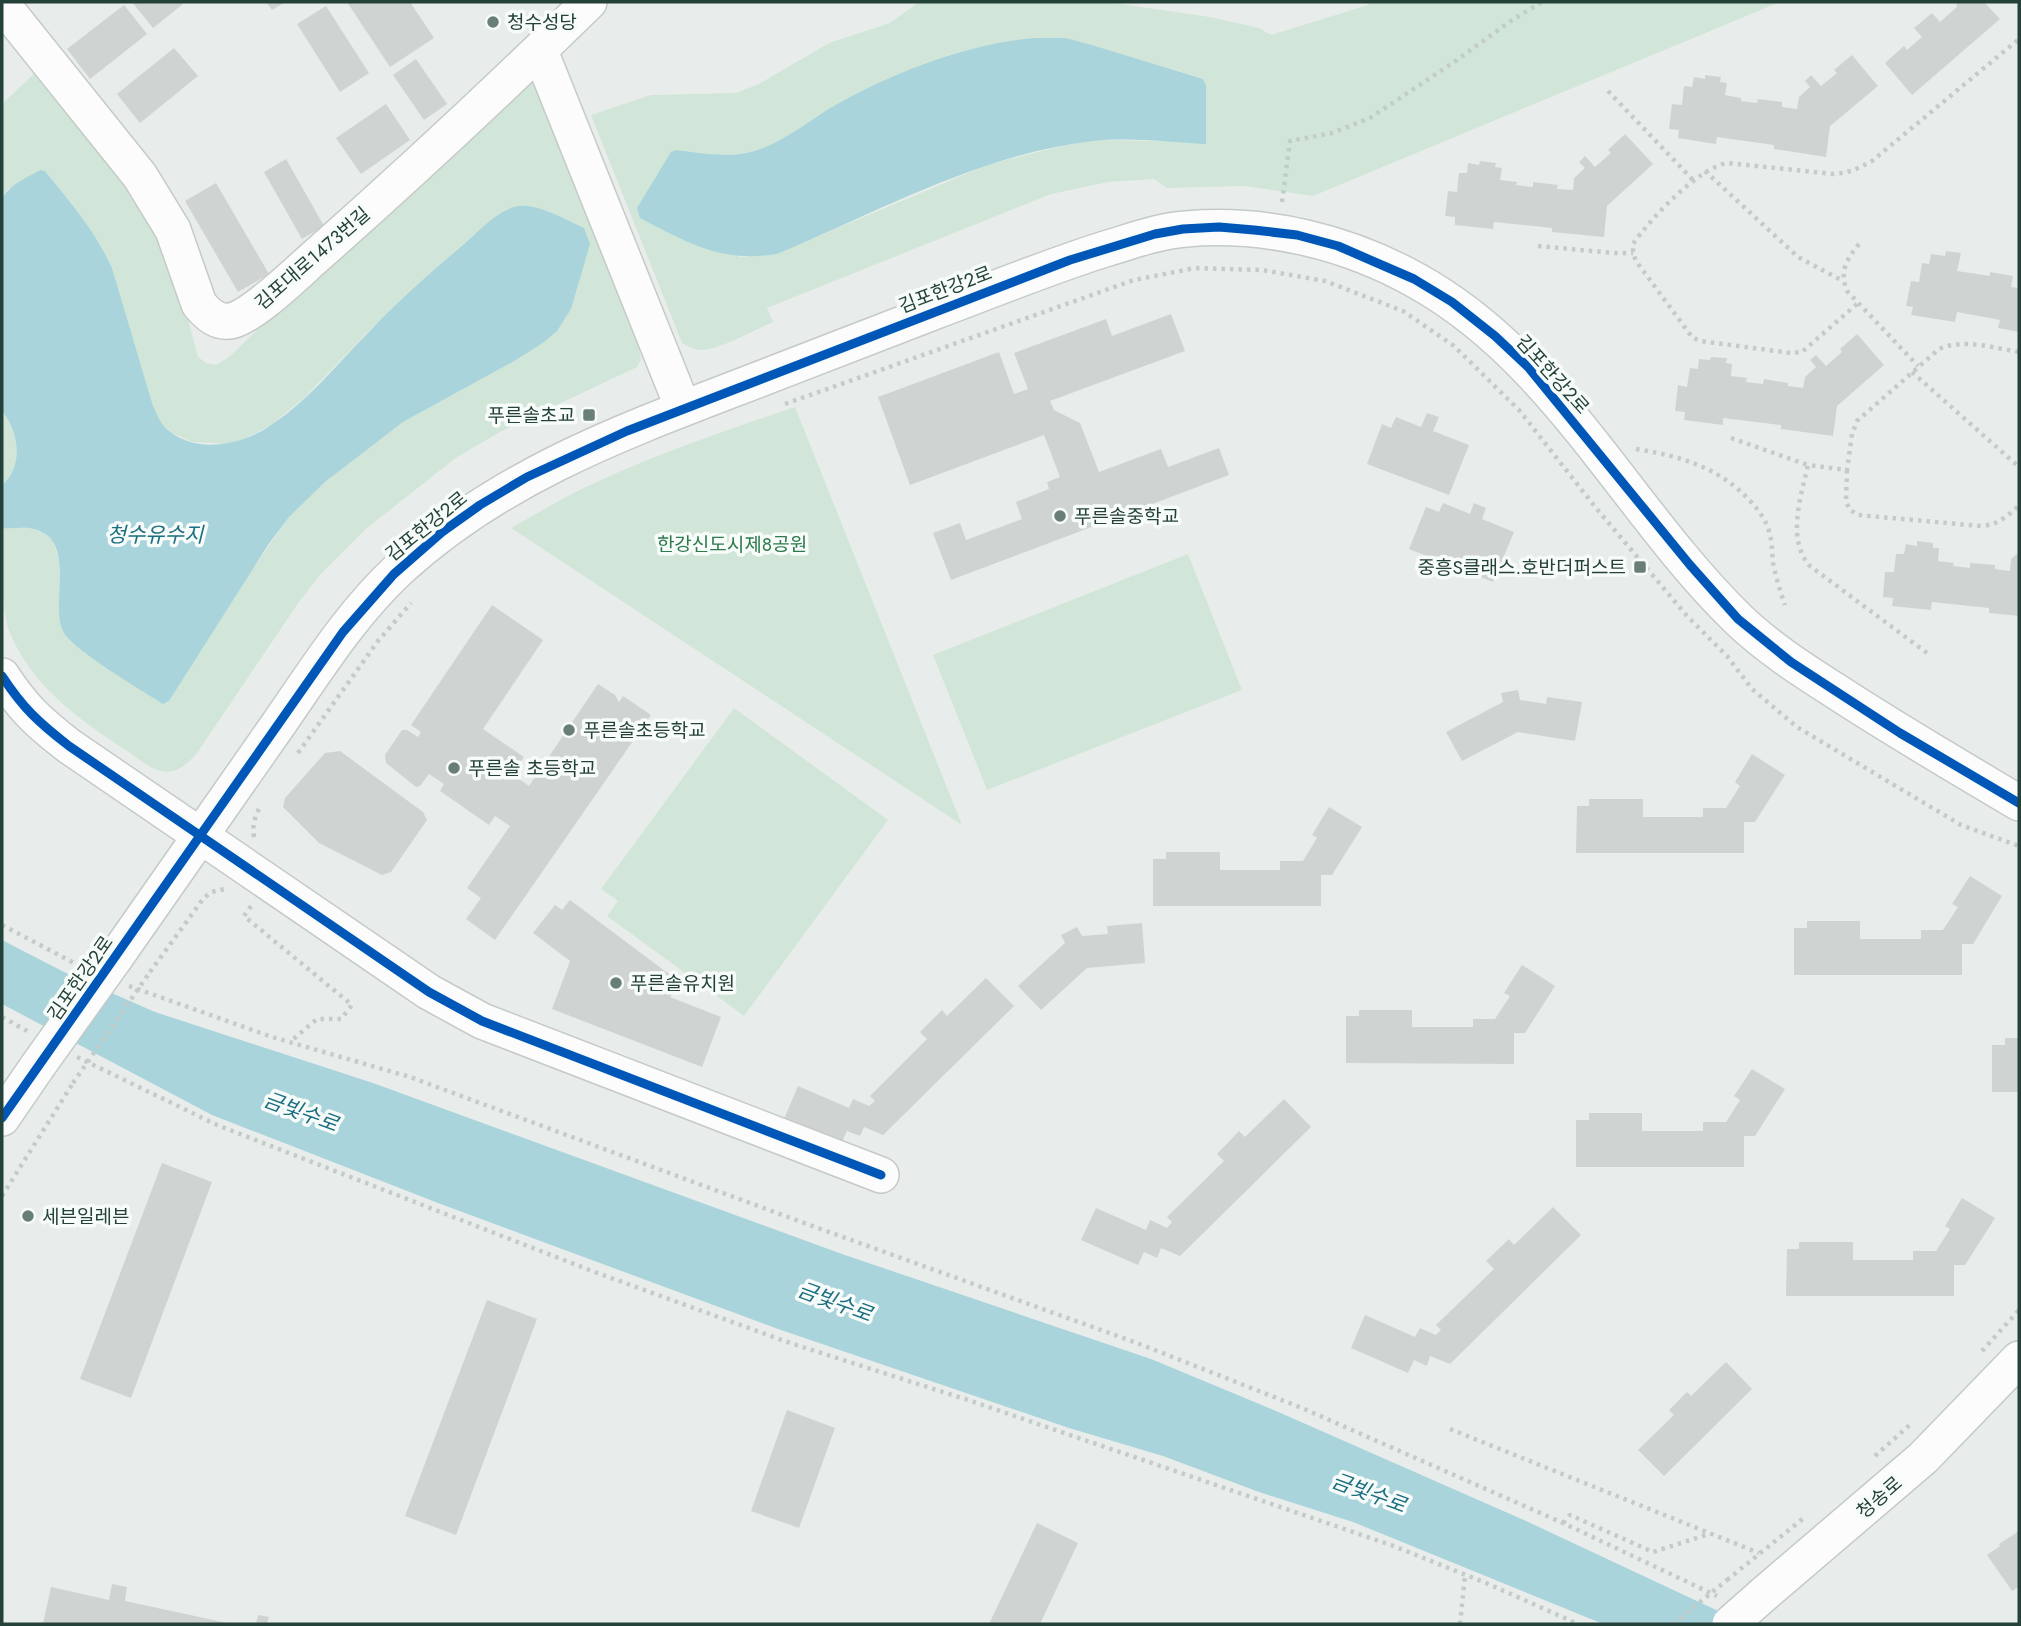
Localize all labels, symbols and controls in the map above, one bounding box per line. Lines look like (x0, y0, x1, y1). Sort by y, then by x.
place label: 청수성당 (507, 9, 577, 36)
marker: 청수성당 (485, 14, 501, 30)
street label: 김포대로1473번길 (249, 201, 376, 316)
street label: 김포한강2로 (894, 259, 996, 320)
street label: 김포한강2로 (1510, 329, 1596, 420)
place label: 푸른솔초교 (488, 402, 575, 429)
marker: 푸른솔초교 (581, 407, 597, 423)
street label: 김포한강2로 (380, 485, 473, 568)
place label: 푸른솔중학교 (1074, 503, 1179, 530)
marker: 푸른솔중학교 (1052, 508, 1068, 524)
water label: 청수유수지 (107, 520, 205, 550)
park label: 한강신도시제8공원 (657, 531, 807, 558)
place label: 중흥S클래스.호반더퍼스트 (1418, 554, 1626, 581)
marker: 중흥S클래스.호반더퍼스트 (1632, 559, 1648, 575)
place label: 푸른솔초등학교 (583, 717, 705, 744)
marker: 푸른솔초등학교 (561, 722, 577, 738)
place label: 푸른솔 초등학교 (468, 755, 596, 782)
marker: 푸른솔 초등학교 (446, 760, 462, 776)
street label: 김포한강2로 (41, 930, 120, 1026)
place label: 푸른솔유치원 (630, 970, 735, 997)
marker: 푸른솔유치원 (608, 975, 624, 991)
water label: 금빛수로 (260, 1085, 344, 1140)
place label: 세븐일레븐 (42, 1203, 129, 1230)
marker: 세븐일레븐 (20, 1208, 36, 1224)
water label: 금빛수로 (794, 1275, 878, 1330)
water label: 금빛수로 (1328, 1466, 1412, 1521)
street label: 청송로 (1851, 1470, 1908, 1525)

